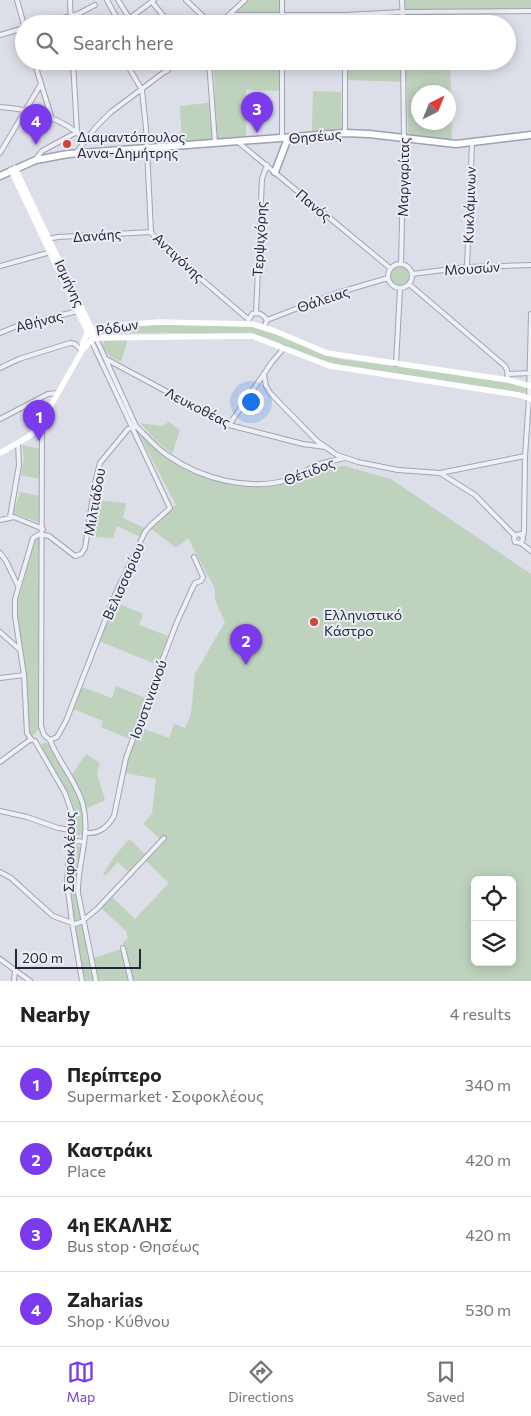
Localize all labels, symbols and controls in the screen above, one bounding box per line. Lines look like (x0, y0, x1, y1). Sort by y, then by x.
search box (15, 15, 516, 70)
icon: search (33, 29, 61, 57)
text: Search here (73, 31, 173, 54)
north arrow (411, 85, 456, 130)
pin: 3 (241, 92, 273, 133)
pin: 4 (20, 104, 52, 145)
street label: Θησέως (288, 125, 342, 147)
place label: Διαμαντόπουλος Αννα-Δημήτρης (77, 128, 186, 161)
street label: Μαργαρίτας (394, 137, 412, 217)
marker: Διαμαντόπουλος Αννα-Δημήτρης (61, 138, 73, 150)
street label: Κυκλάμινων (459, 166, 479, 244)
street label: Πανός (293, 185, 335, 225)
street label: Τερψιχόρης (249, 201, 269, 277)
street label: Δανάης (72, 225, 122, 245)
street label: Αντιγόνης (150, 229, 208, 285)
street label: Ισμήνης (52, 256, 88, 310)
street label: Μουσών (443, 258, 501, 278)
street label: Θάλειας (295, 282, 351, 316)
street label: Αθήνας (14, 307, 64, 335)
street label: Ρόδων (94, 315, 140, 339)
street label: Λευκοθέας (163, 383, 234, 431)
your location (238, 389, 264, 415)
pin: 1 (23, 400, 55, 441)
street label: Θέτιδος (281, 454, 337, 488)
street label: Μιλτιάδου (80, 466, 108, 537)
street label: Βελισσαρίου (98, 540, 148, 622)
place label: Ελληνιστικό Κάστρο (324, 606, 402, 639)
marker: Ελληνιστικό Κάστρο (308, 616, 320, 628)
pin: 2 (230, 624, 262, 665)
street label: Ιουστινιανού (126, 657, 170, 741)
street label: Σοφοκλέους (60, 811, 78, 893)
map controls (471, 876, 516, 966)
button: locate (471, 876, 516, 921)
button: layers (471, 921, 516, 966)
scale bar (15, 946, 141, 969)
text: 200 m (22, 949, 63, 966)
text: Nearby (20, 1001, 90, 1026)
text: 4 results (450, 1004, 511, 1023)
text: Περίπτερο (67, 1063, 162, 1086)
text: 1 (32, 1075, 40, 1094)
text: 340 m (465, 1075, 511, 1094)
text: Supermarket · Σοφοκλέους (67, 1086, 264, 1105)
text: Καστράκι (67, 1138, 153, 1161)
text: 2 (31, 1150, 41, 1169)
text: 420 m (465, 1150, 511, 1169)
text: Place (67, 1161, 106, 1180)
text: 4η ΕΚΑΛΗΣ (67, 1213, 172, 1236)
text: 3 (31, 1225, 41, 1244)
text: 420 m (465, 1225, 511, 1244)
text: Bus stop · Θησέως (67, 1236, 200, 1255)
text: Zaharias (67, 1288, 143, 1311)
text: 4 (31, 1300, 41, 1319)
text: 530 m (465, 1300, 511, 1319)
text: Shop · Κύθνου (67, 1311, 170, 1330)
tab: Map (66, 1358, 95, 1405)
tab: Directions (228, 1358, 294, 1405)
tab: Saved (427, 1358, 465, 1405)

